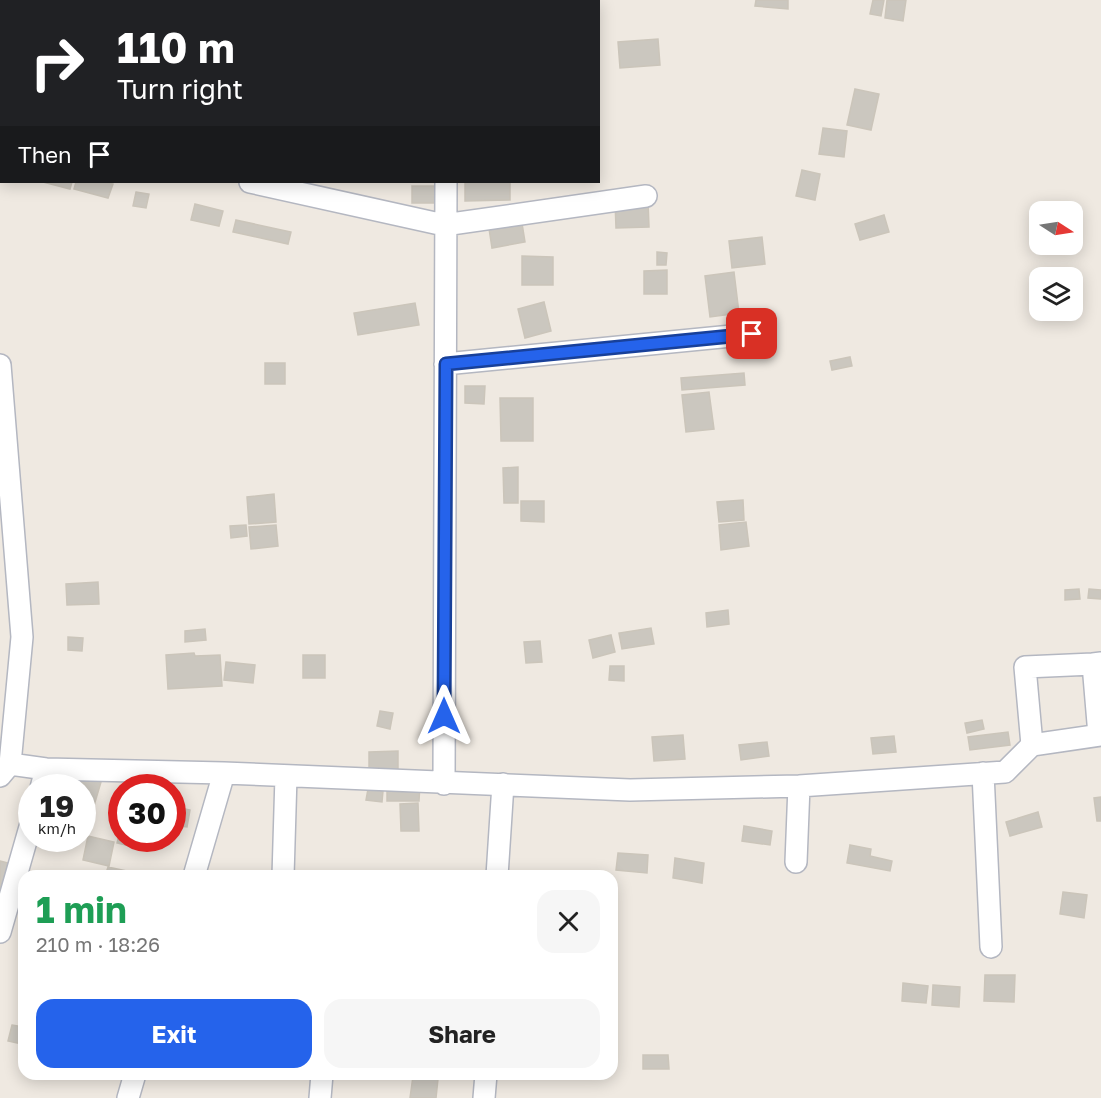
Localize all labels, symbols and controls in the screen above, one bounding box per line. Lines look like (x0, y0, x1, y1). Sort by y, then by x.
text: 110 m (117, 22, 235, 72)
icon: right (18, 24, 96, 102)
text: Turn right (117, 73, 243, 105)
icon: arrive (83, 138, 116, 171)
text: Then (18, 141, 71, 168)
north arrow (1029, 201, 1083, 255)
map controls (1029, 201, 1083, 321)
button: layers (1029, 267, 1083, 321)
pin (726, 308, 777, 359)
icon: arrive (735, 317, 768, 350)
position arrow (412, 684, 476, 748)
speed limit sign: 30 (108, 774, 186, 852)
text: 19 (40, 788, 74, 824)
text: km/h (38, 819, 76, 837)
text: 1 min (36, 888, 127, 931)
button: close (537, 890, 600, 953)
text: 210 m · 18:26 (36, 932, 160, 956)
button: Exit (36, 999, 312, 1068)
button: Share (324, 999, 600, 1068)

